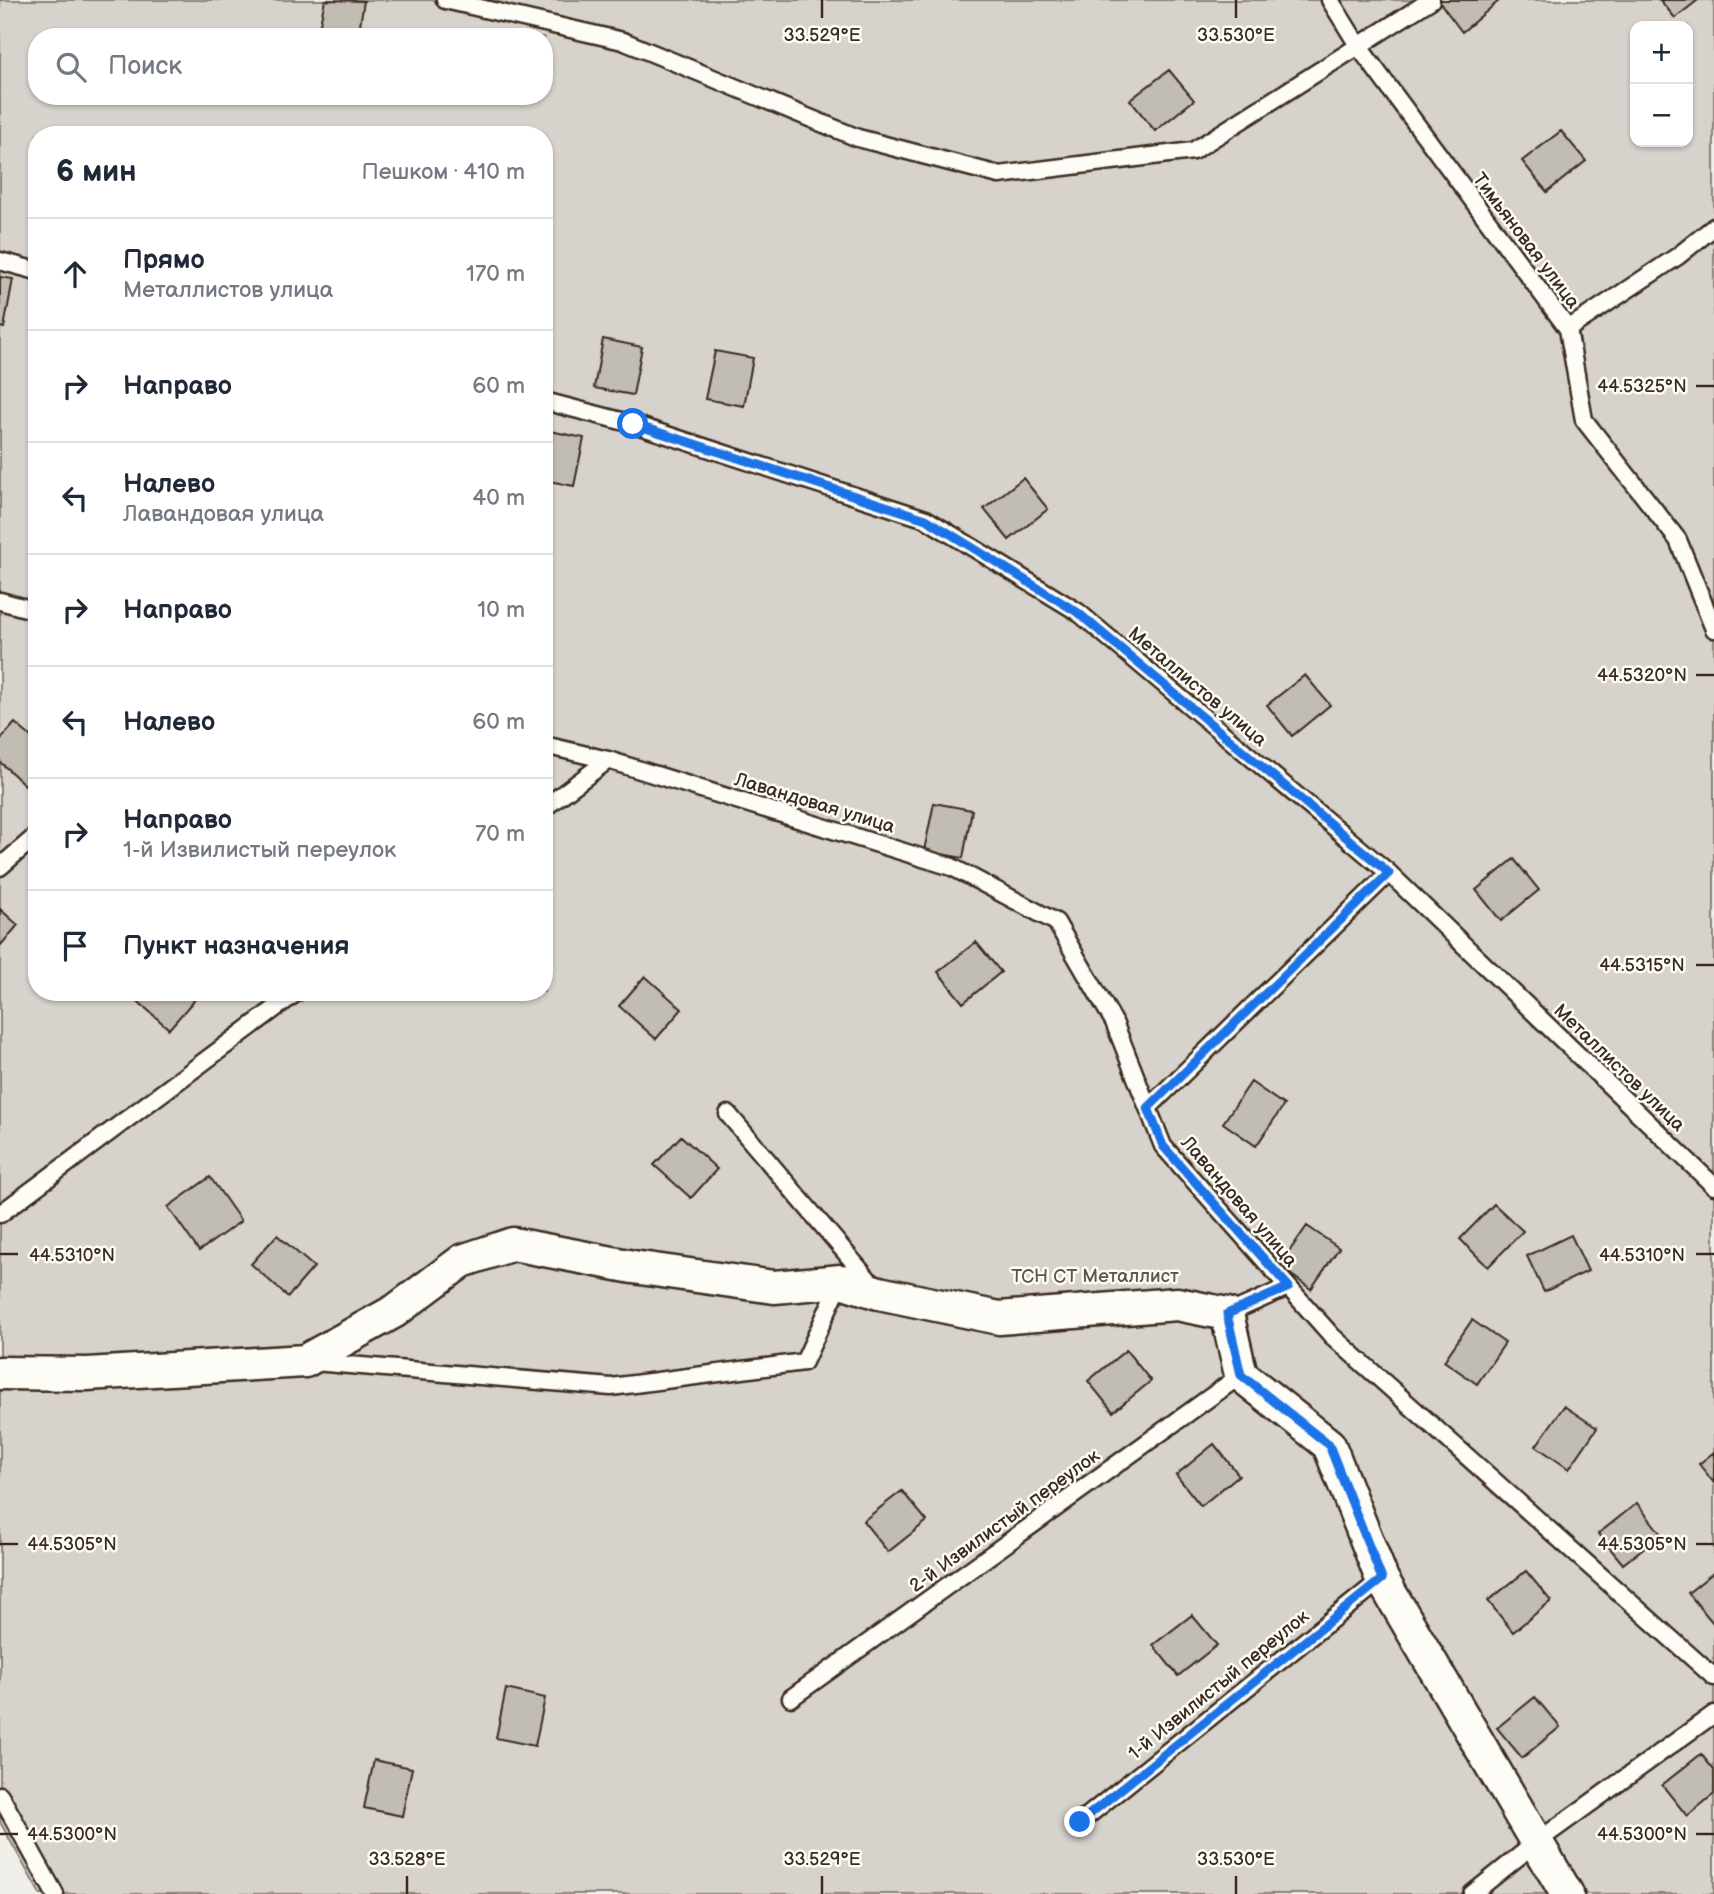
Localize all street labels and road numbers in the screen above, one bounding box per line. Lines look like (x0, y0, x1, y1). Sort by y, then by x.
street label: Тимьяновая улица (1467, 168, 1584, 313)
street label: Металлистов улица (1123, 623, 1271, 752)
street label: Лавандовая улица (731, 768, 897, 839)
street label: Металлистов улица (1548, 999, 1689, 1137)
street label: Лавандовая улица (1175, 1131, 1302, 1272)
street label: 2-й Извилистый переулок (905, 1444, 1104, 1598)
street label: 1-й Извилистый переулок (1124, 1605, 1314, 1765)

